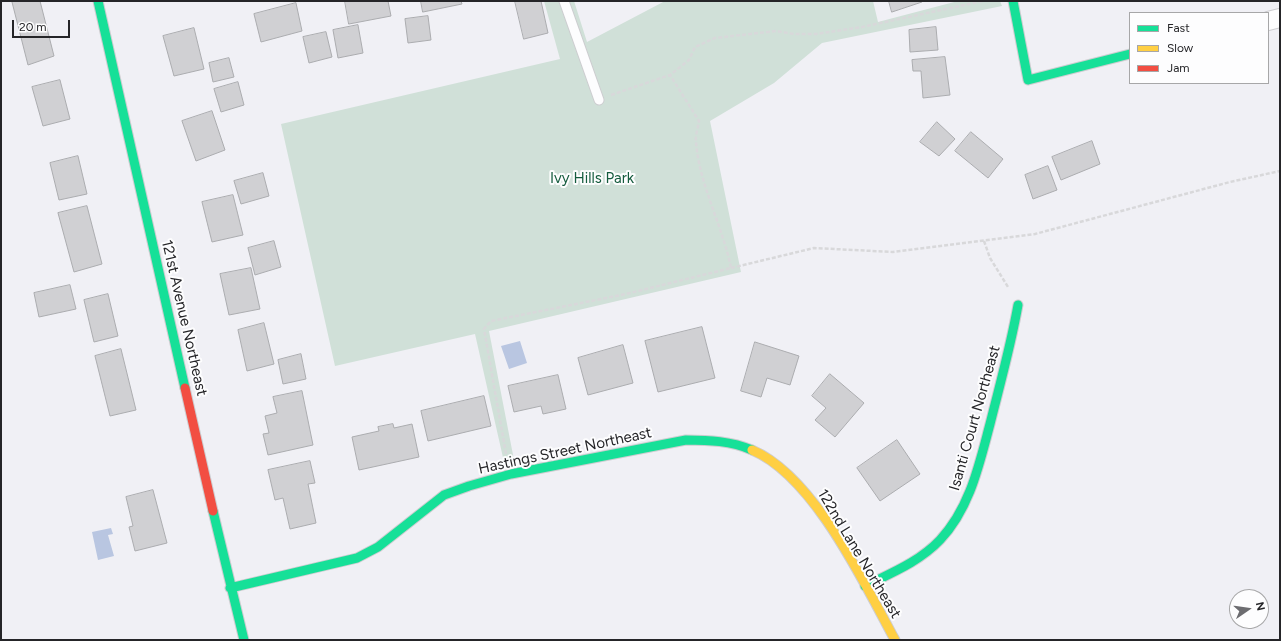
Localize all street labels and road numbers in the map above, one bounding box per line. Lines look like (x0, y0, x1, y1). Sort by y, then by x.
street label: 121st Avenue Northeast (157, 238, 211, 398)
street label: Isanti Court Northeast (946, 343, 1004, 493)
street label: Hastings Street Northeast (477, 424, 653, 478)
street label: 122nd Lane Northeast (813, 486, 905, 622)

